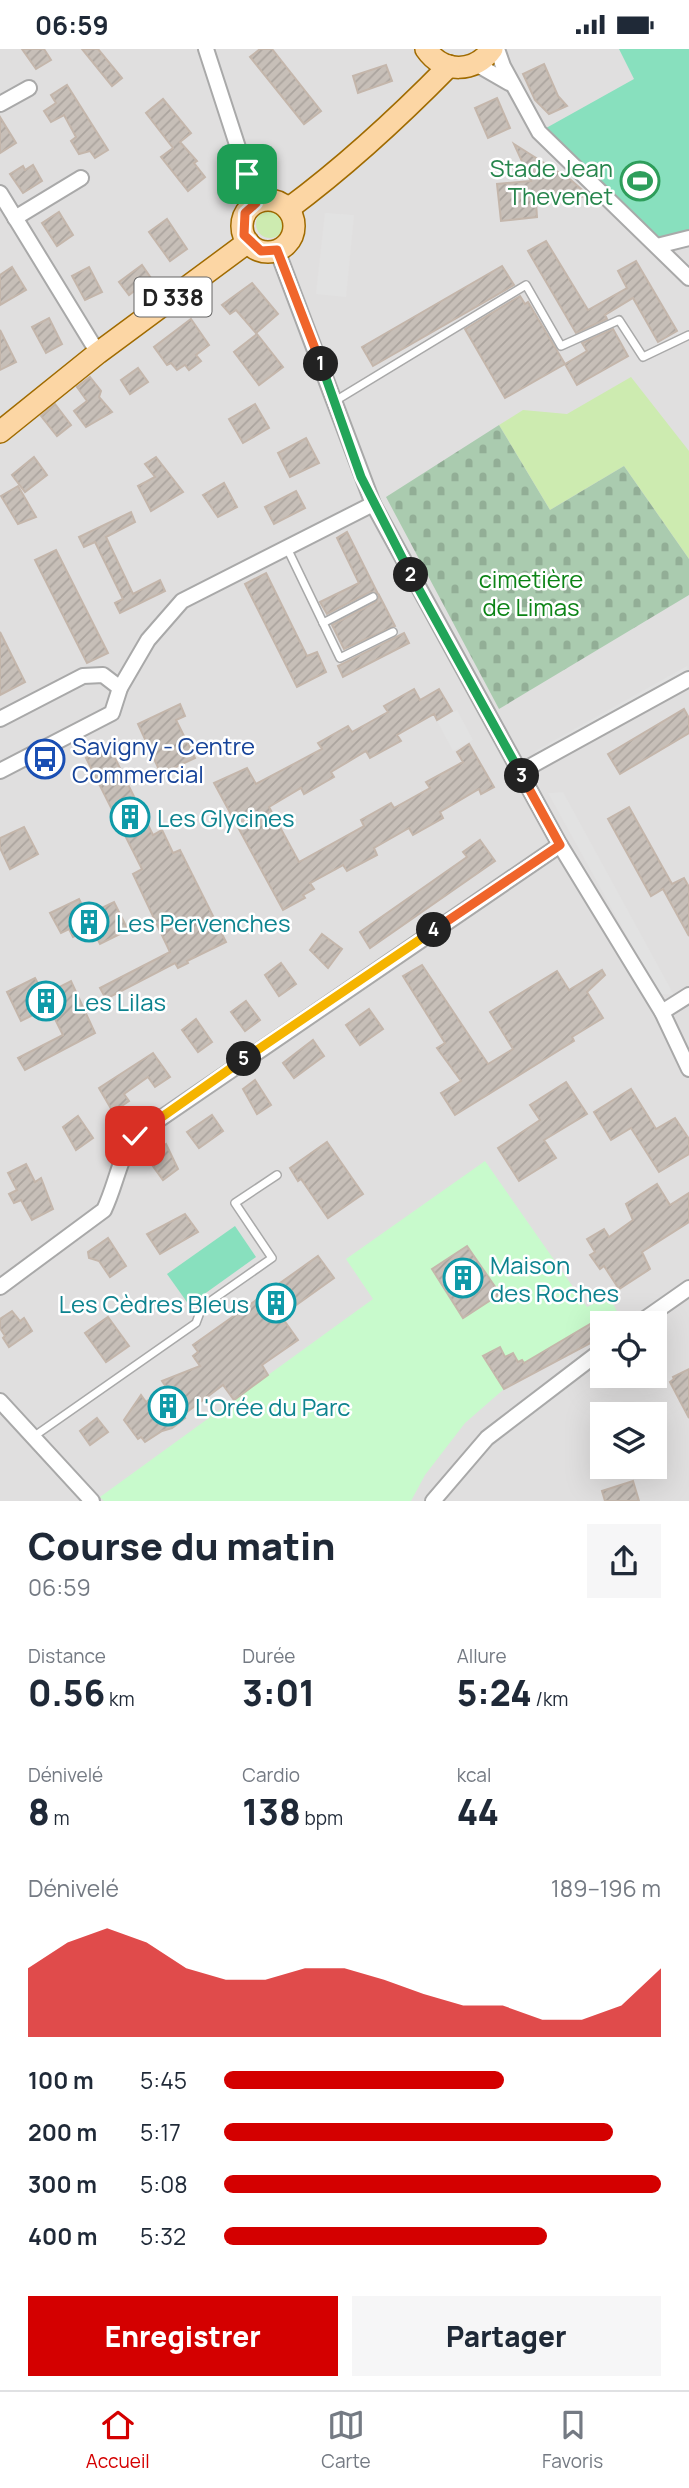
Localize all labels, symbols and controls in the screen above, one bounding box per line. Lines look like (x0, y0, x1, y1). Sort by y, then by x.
text: 06:59 (35, 7, 109, 43)
pin (217, 144, 277, 204)
place label: Stade Jean Thevenet (490, 151, 613, 212)
icon: arrive (228, 155, 266, 193)
sports icon: Stade Jean Thevenet (619, 160, 661, 202)
road number: D 338 (134, 278, 212, 317)
pin: 1 (304, 347, 338, 381)
text: 1 (316, 350, 325, 376)
pin: 2 (394, 557, 428, 593)
text: 2 (405, 561, 416, 587)
park label: cimetière de Limas (479, 562, 583, 623)
place label: Savigny - Centre Commercial (72, 729, 255, 790)
bus stop icon: Savigny - Centre Commercial (24, 738, 66, 780)
pin: 3 (504, 759, 540, 793)
text: 3 (516, 762, 527, 788)
building icon: Les Glycines (109, 796, 151, 838)
place label: Les Glycines (157, 801, 295, 834)
building icon: Les Pervenches (68, 901, 110, 943)
place label: Les Pervenches (116, 906, 291, 939)
pin: 4 (416, 913, 452, 947)
text: 4 (428, 916, 439, 942)
building icon: Les Lilas (25, 980, 67, 1022)
place label: Les Lilas (73, 985, 166, 1018)
pin: 5 (226, 1041, 262, 1077)
text: 5 (238, 1045, 249, 1071)
pin (105, 1106, 165, 1166)
icon: check (116, 1117, 154, 1155)
place label: Maison des Roches (490, 1248, 619, 1309)
building icon: Maison des Roches (442, 1257, 484, 1299)
building icon: Les Cèdres Bleus (255, 1282, 297, 1324)
place label: Les Cèdres Bleus (59, 1287, 249, 1320)
map controls (590, 1311, 667, 1479)
button: locate (590, 1311, 667, 1388)
building icon: L'Orée du Parc (147, 1385, 189, 1427)
place label: L'Orée du Parc (195, 1390, 351, 1423)
button: layers (590, 1402, 667, 1479)
text: Course du matin (28, 1519, 336, 1571)
button: share (587, 1524, 661, 1598)
text: 06:59 (28, 1571, 91, 1603)
text: Distance (28, 1643, 106, 1669)
text: Durée (242, 1643, 295, 1669)
text: Allure (457, 1643, 507, 1669)
text: 0.56 (28, 1669, 105, 1717)
text: 3:01 (242, 1669, 315, 1717)
text: 5:24 (457, 1669, 532, 1717)
text: km (105, 1686, 135, 1712)
text: /km (532, 1686, 568, 1712)
text: Dénivelé (28, 1762, 103, 1788)
text: Cardio (242, 1762, 300, 1788)
text: kcal (457, 1762, 491, 1788)
text: 8 (28, 1788, 50, 1836)
text: 138 (242, 1788, 301, 1836)
text: 44 (457, 1788, 499, 1836)
text: m (50, 1805, 70, 1831)
text: bpm (301, 1805, 343, 1831)
text: Dénivelé (28, 1872, 119, 1904)
text: 189–196 m (551, 1872, 661, 1904)
text: 100 m (28, 2064, 94, 2096)
text: 5:45 (140, 2064, 187, 2096)
text: 200 m (28, 2116, 97, 2148)
text: 5:17 (140, 2116, 181, 2148)
text: 300 m (28, 2168, 97, 2200)
text: 5:08 (140, 2168, 188, 2200)
text: 400 m (28, 2220, 98, 2252)
text: 5:32 (140, 2220, 186, 2252)
button: Enregistrer (28, 2296, 338, 2376)
button: Partager (352, 2296, 661, 2376)
tab: Accueil (86, 2406, 150, 2474)
tab: Carte (321, 2406, 371, 2474)
tab: Favoris (542, 2406, 603, 2474)

